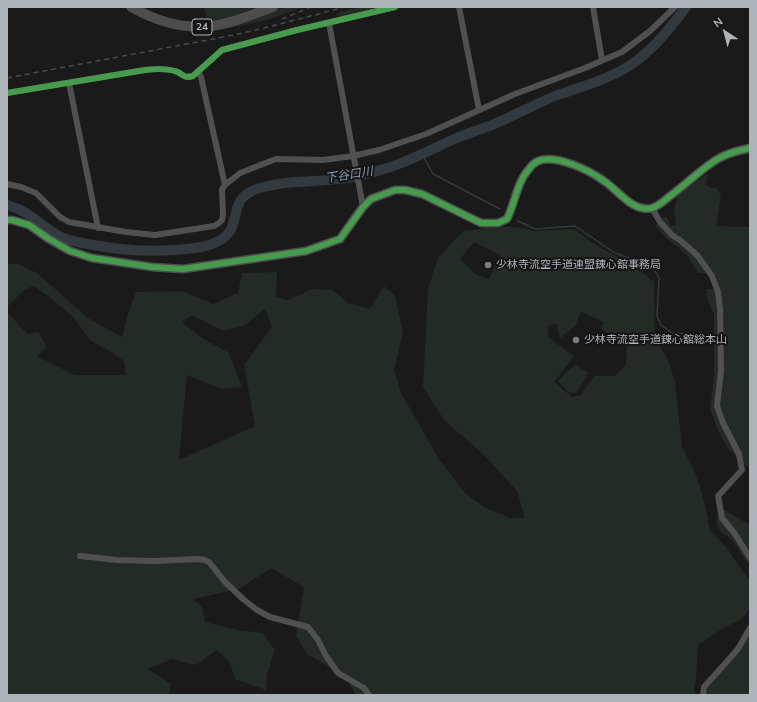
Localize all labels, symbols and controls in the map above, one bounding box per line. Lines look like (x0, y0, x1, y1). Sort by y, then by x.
north arrow (705, 12, 745, 52)
text: N (710, 14, 725, 30)
road number: 24 (192, 19, 212, 35)
water label: 下谷口川 (324, 164, 374, 186)
place label: 少林寺流空手道連盟錬心舘事務局 (496, 258, 661, 272)
marker: 少林寺流空手道連盟錬心舘事務局 (483, 260, 493, 270)
place label: 少林寺流空手道錬心舘総本山 (584, 333, 727, 347)
marker: 少林寺流空手道錬心舘総本山 (571, 335, 581, 345)

